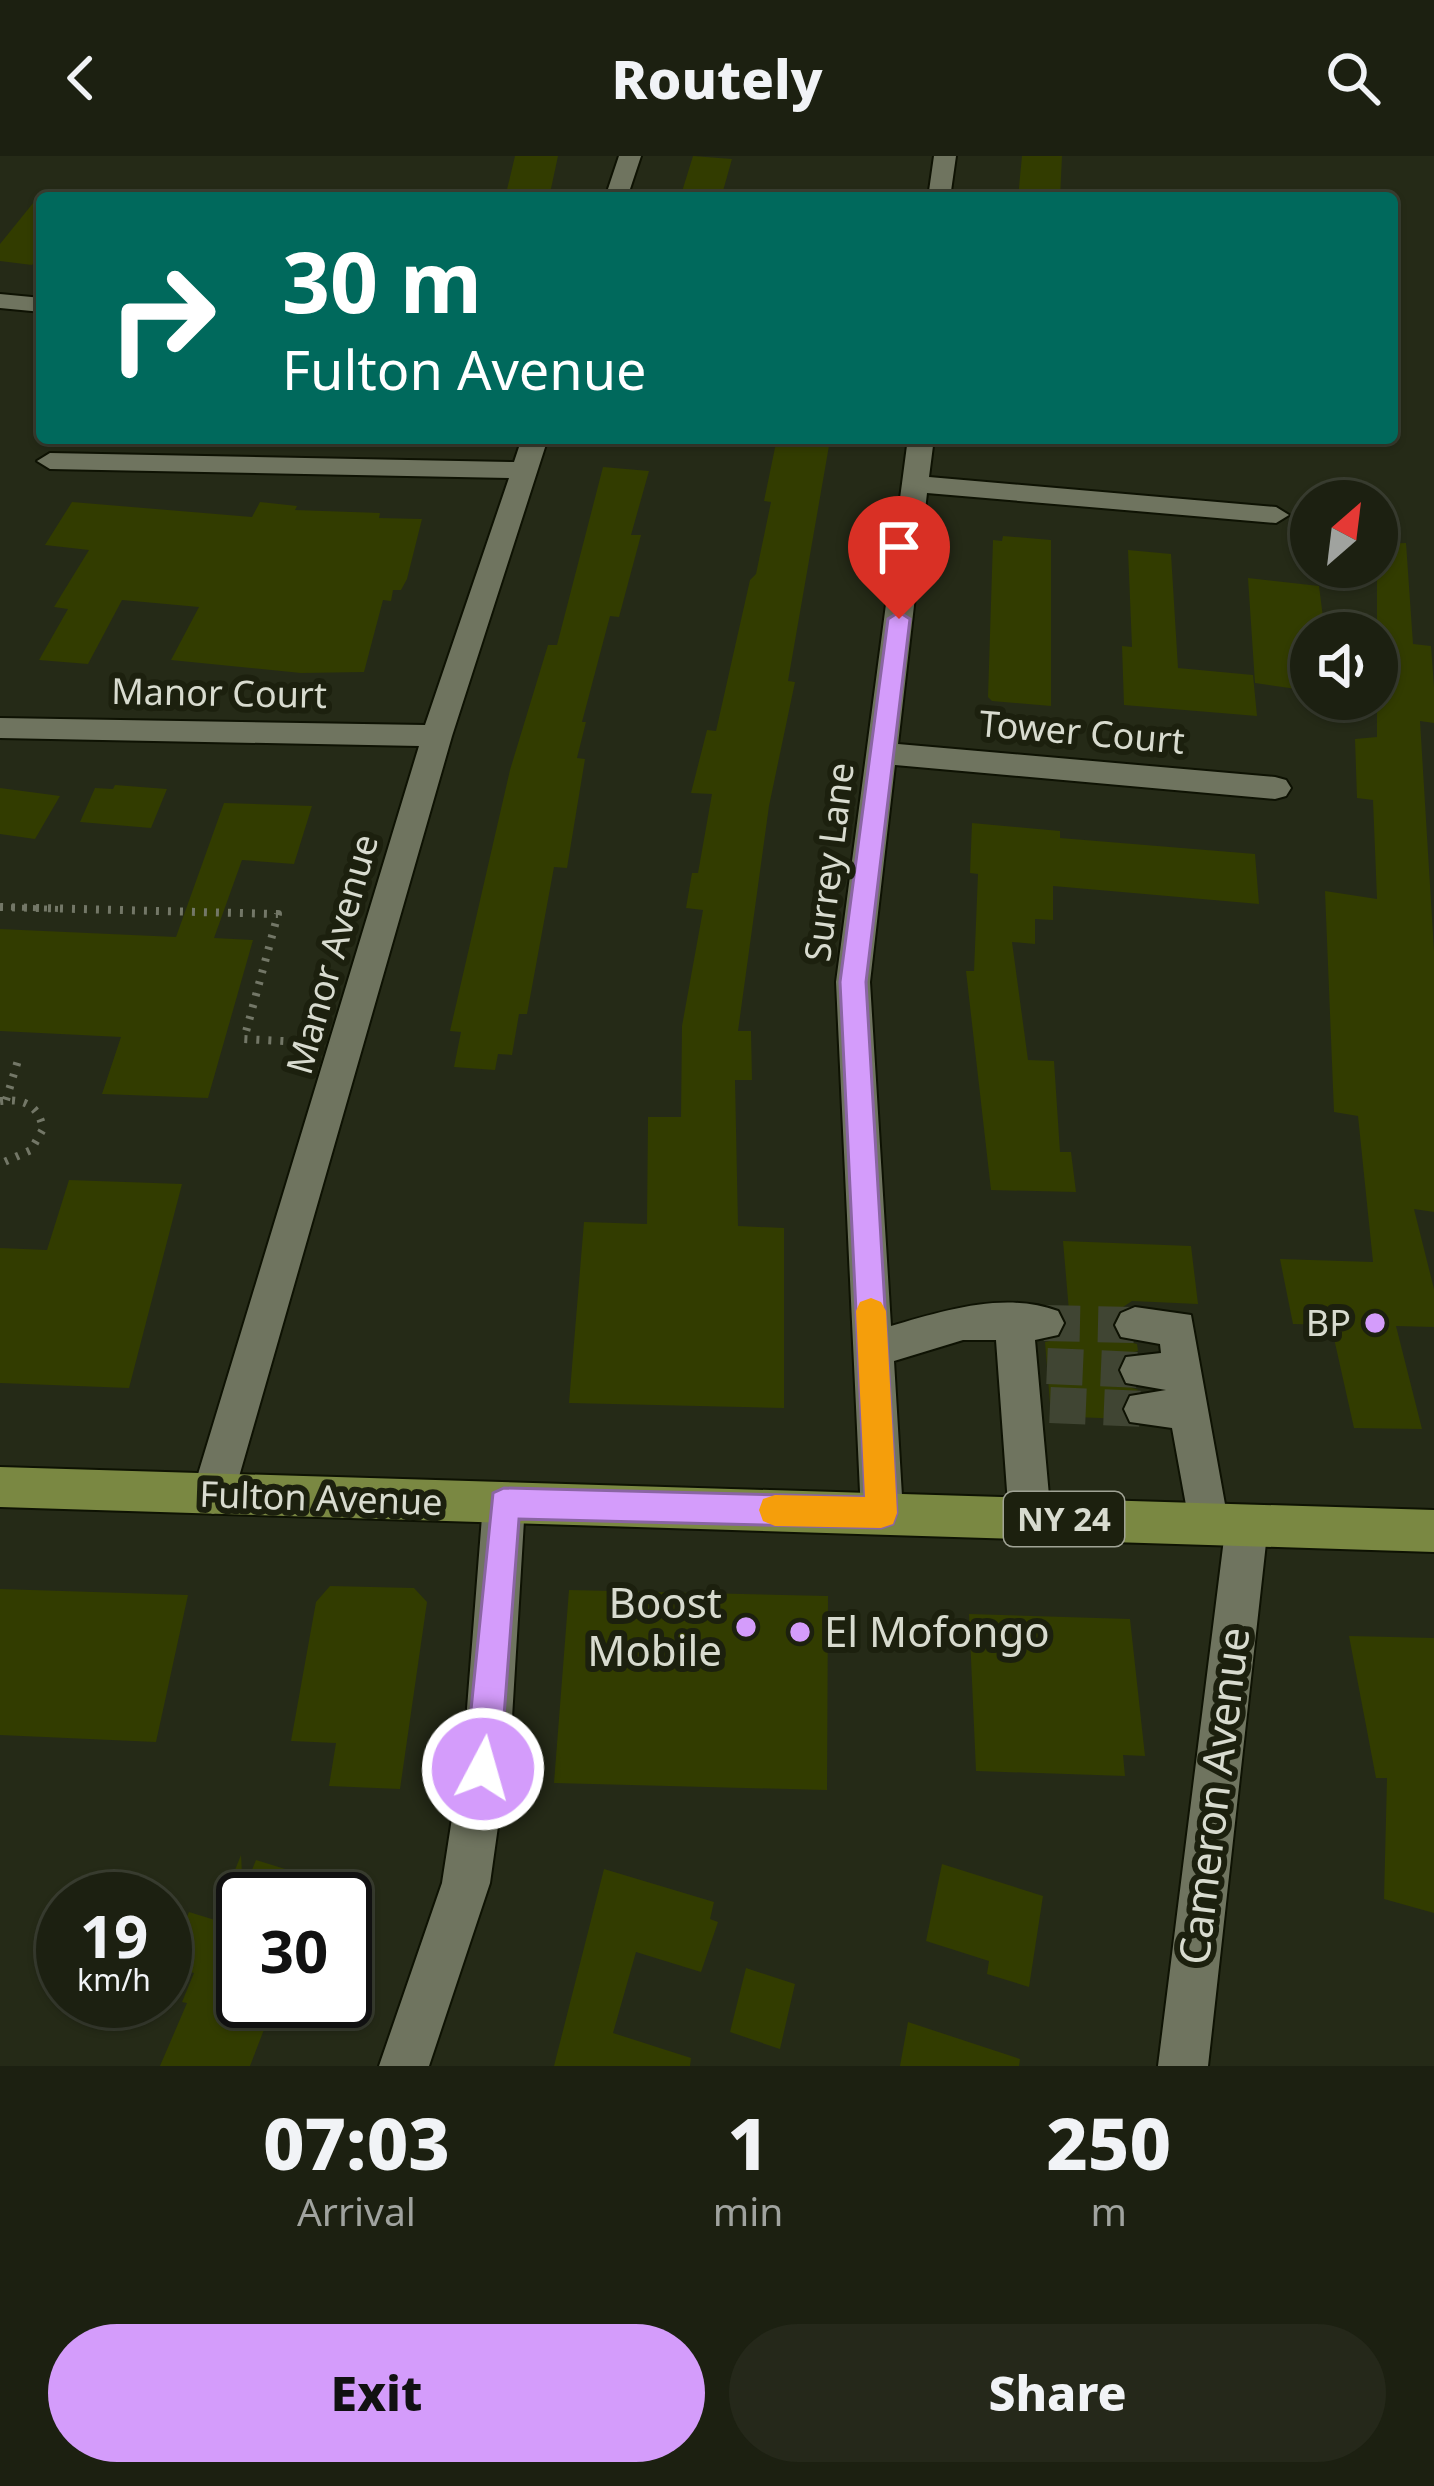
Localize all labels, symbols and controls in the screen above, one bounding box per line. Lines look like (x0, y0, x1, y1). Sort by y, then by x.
text: Routely (612, 41, 822, 115)
icon: back (48, 45, 114, 111)
icon: search (1320, 45, 1386, 111)
text: 30 m (282, 223, 482, 338)
icon: right (84, 240, 240, 396)
text: Fulton Avenue (282, 332, 647, 406)
north arrow (1290, 480, 1398, 588)
map controls (1290, 480, 1398, 720)
pin (848, 496, 950, 619)
icon: arrive (866, 514, 932, 580)
button: sound (1290, 612, 1398, 720)
street label: Manor Court (111, 666, 327, 719)
street label: Tower Court (977, 698, 1187, 765)
street label: Surrey Lane (792, 760, 865, 964)
street label: Manor Avenue (274, 828, 389, 1080)
place label: BP (1306, 1298, 1351, 1347)
marker: BP (1362, 1310, 1388, 1336)
street label: Fulton Avenue (199, 1469, 443, 1526)
road number: NY 24 (1004, 1492, 1124, 1546)
place label: Boost Mobile (587, 1573, 722, 1678)
place label: El Mofongo (824, 1602, 1050, 1659)
marker: Boost Mobile (733, 1614, 759, 1640)
marker: El Mofongo (787, 1619, 813, 1645)
street label: Cameron Avenue (1164, 1624, 1261, 1968)
position arrow (420, 1706, 546, 1832)
speed limit sign: 30 (216, 1872, 372, 2028)
text: 19 (80, 1894, 148, 1976)
text: km/h (77, 1959, 151, 2000)
text: 07:03 (263, 2093, 450, 2191)
text: 1 (727, 2093, 769, 2191)
text: 250 (1046, 2093, 1171, 2191)
text: Arrival (297, 2184, 416, 2237)
text: min (713, 2184, 783, 2237)
text: m (1090, 2184, 1127, 2237)
button: Exit (48, 2324, 705, 2462)
button: Share (729, 2324, 1386, 2462)

